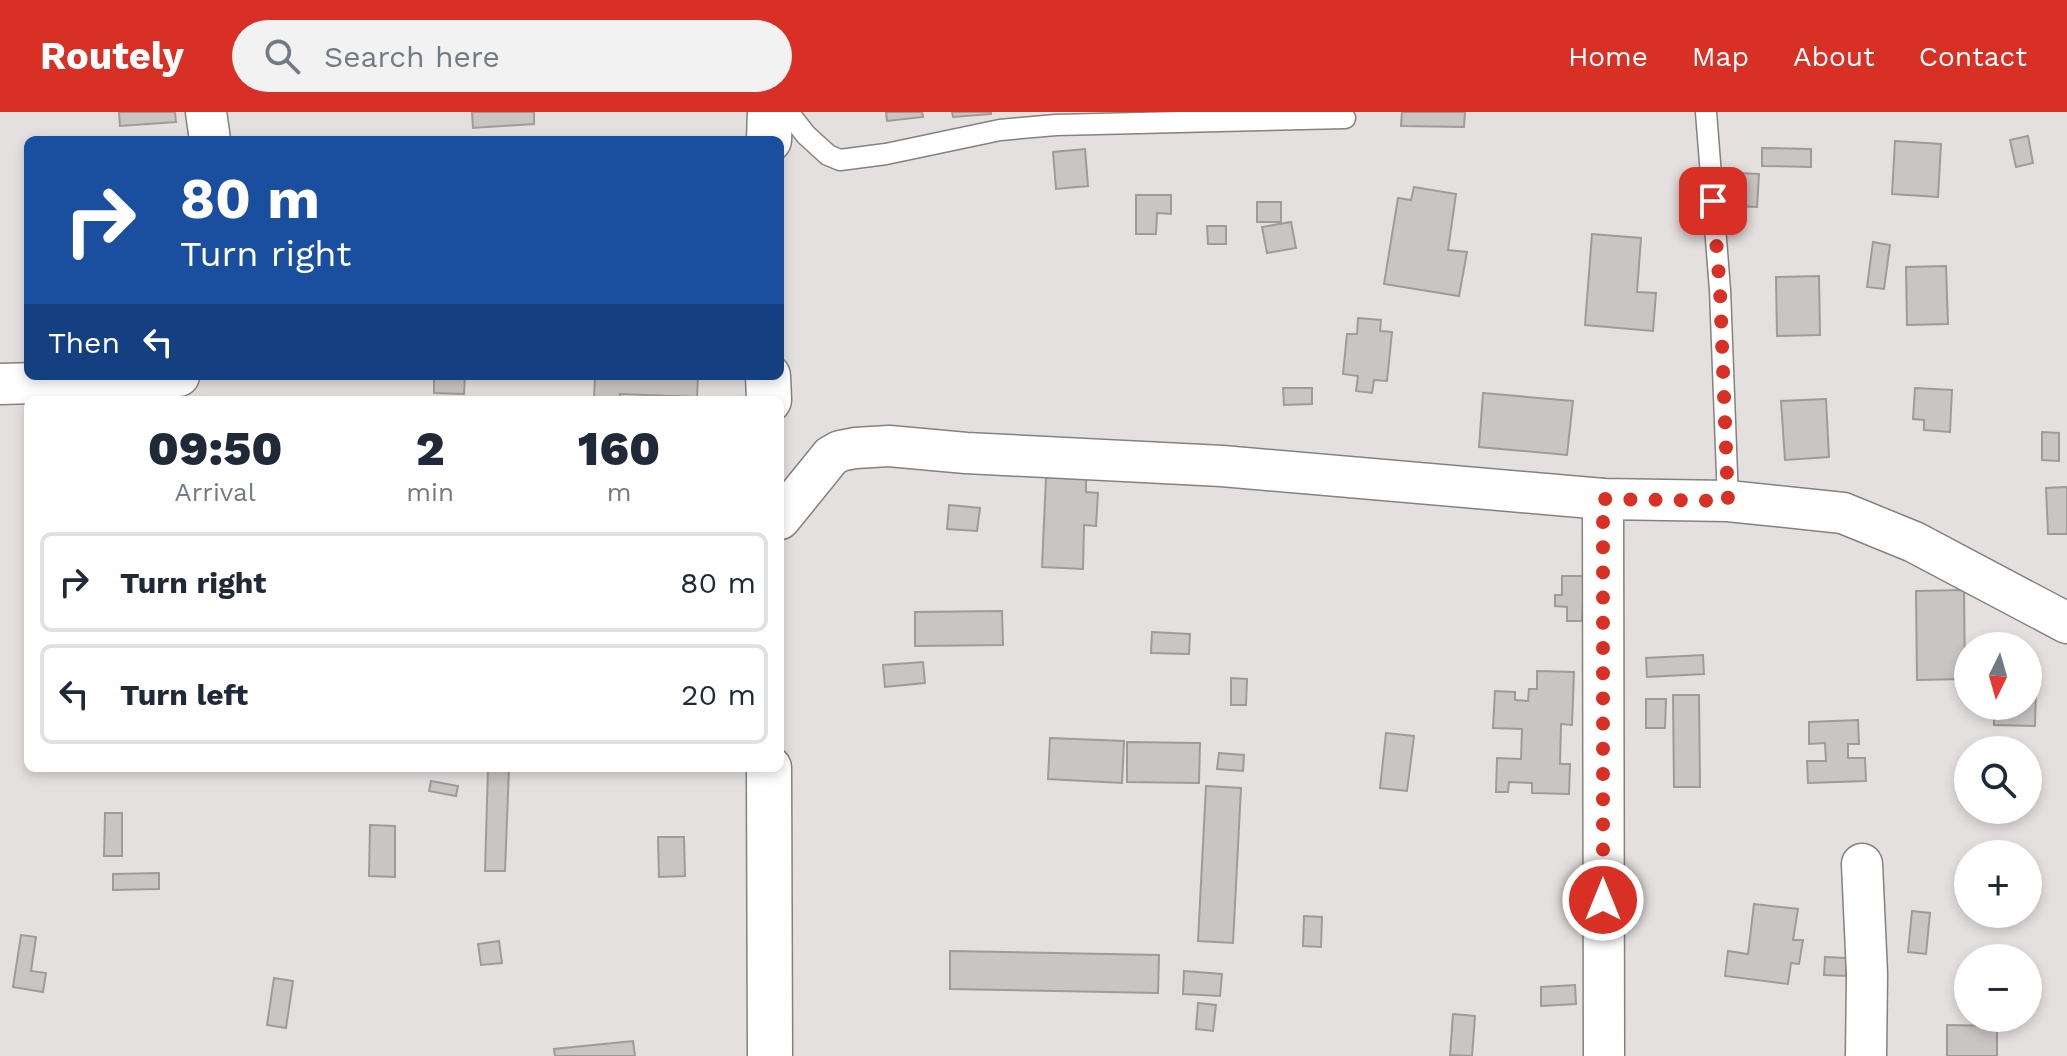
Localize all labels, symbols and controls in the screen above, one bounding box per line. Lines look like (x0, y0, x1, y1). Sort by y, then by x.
search box (232, 20, 792, 92)
text: Routely (40, 34, 184, 78)
icon: search (260, 34, 304, 78)
text: Search here (324, 39, 500, 74)
text: Home (1568, 40, 1648, 73)
text: Map (1692, 40, 1749, 73)
text: About (1793, 40, 1875, 73)
text: Contact (1919, 40, 2027, 73)
text: 80 m (180, 166, 320, 232)
pin (1679, 167, 1747, 235)
icon: right (48, 168, 152, 272)
icon: arrive (1691, 179, 1735, 223)
text: Turn right (180, 233, 351, 275)
icon: left (136, 320, 180, 364)
text: Then (48, 325, 120, 360)
text: 09:50 (148, 420, 282, 477)
text: 2 (416, 420, 445, 477)
text: 160 (578, 420, 660, 477)
text: Arrival (175, 477, 256, 507)
text: min (406, 477, 454, 507)
text: m (607, 477, 631, 507)
icon: right (52, 560, 96, 604)
text: Turn right (120, 565, 266, 600)
text: 80 m (680, 565, 756, 600)
north arrow (1954, 632, 2042, 720)
map controls (1954, 632, 2042, 1032)
icon: left (52, 672, 96, 716)
text: Turn left (120, 677, 248, 712)
text: 20 m (681, 677, 756, 712)
button: search (1954, 736, 2042, 824)
button: + (1954, 840, 2042, 928)
position arrow (1561, 858, 1645, 942)
button: − (1954, 944, 2042, 1032)

